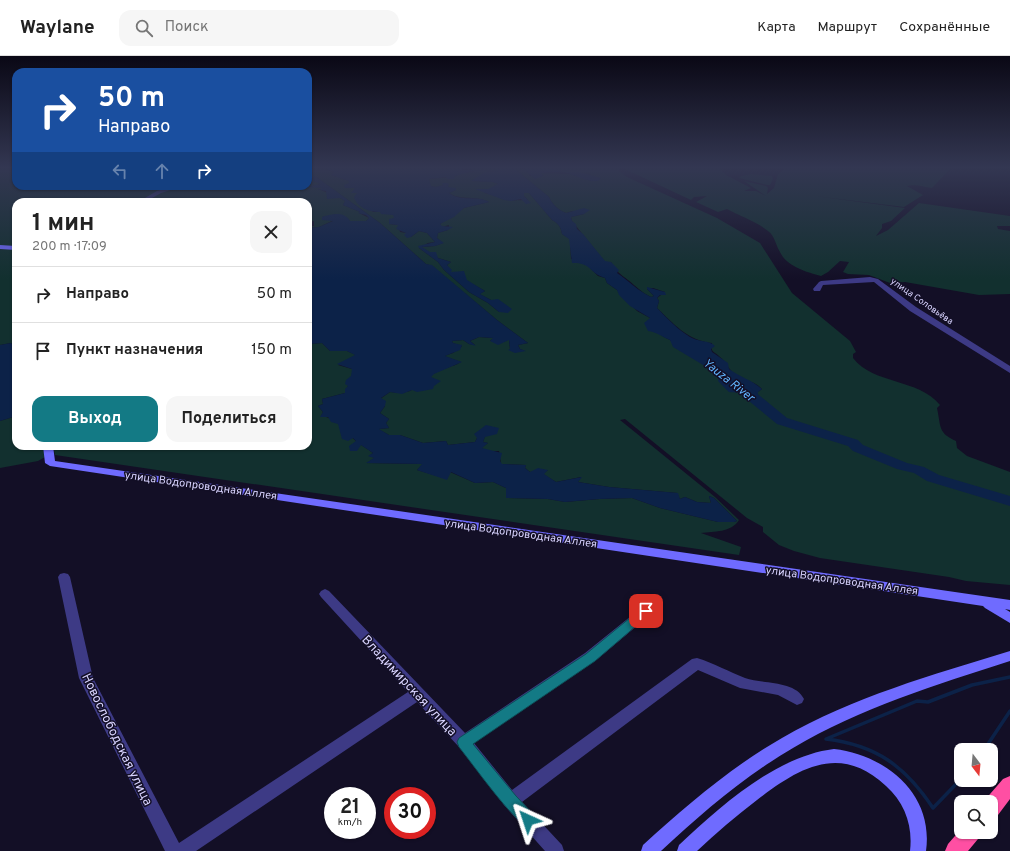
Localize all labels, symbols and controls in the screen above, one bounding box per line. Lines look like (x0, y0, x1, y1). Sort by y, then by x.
search box (119, 10, 399, 46)
text: Waylane (20, 16, 95, 40)
icon: search (133, 17, 155, 39)
text: Поиск (165, 18, 209, 37)
text: Карта (757, 19, 796, 36)
text: Маршрут (818, 19, 877, 36)
text: Сохранённые (899, 19, 990, 36)
text: 50 m (98, 81, 165, 117)
icon: right (32, 84, 84, 136)
text: Направо (98, 116, 170, 139)
icon: left (109, 160, 131, 182)
icon: ahead (151, 160, 173, 182)
icon: right (193, 160, 215, 182)
text: 1 мин (32, 209, 94, 239)
button: close (250, 211, 292, 253)
text: 200 m · 17:09 (32, 239, 107, 255)
street label: улица Соловьёва (888, 276, 955, 327)
icon: right (32, 284, 54, 306)
text: Направо (66, 285, 129, 304)
text: 50 m (257, 285, 292, 304)
icon: arrive (32, 340, 54, 362)
text: Пункт назначения (66, 341, 203, 360)
text: 150 m (251, 341, 292, 360)
water label: Yauza River (699, 356, 759, 407)
button: Выход (32, 396, 158, 442)
button: Поделиться (166, 396, 292, 442)
street label: улица Водопроводная Аллея (124, 468, 278, 504)
street label: улица Водопроводная Аллея (444, 516, 598, 552)
street label: улица Водопроводная Аллея (765, 563, 919, 599)
pin (629, 594, 663, 628)
icon: arrive (635, 600, 657, 622)
street label: Владимирская улица (358, 632, 460, 740)
street label: Новослободская улица (77, 671, 155, 809)
north arrow (954, 743, 998, 787)
map controls (954, 743, 998, 839)
speed limit sign: 30 (384, 787, 436, 839)
text: 21 (340, 795, 360, 821)
button: search (954, 795, 998, 839)
position arrow (507, 799, 549, 841)
text: km/h (338, 816, 362, 829)

